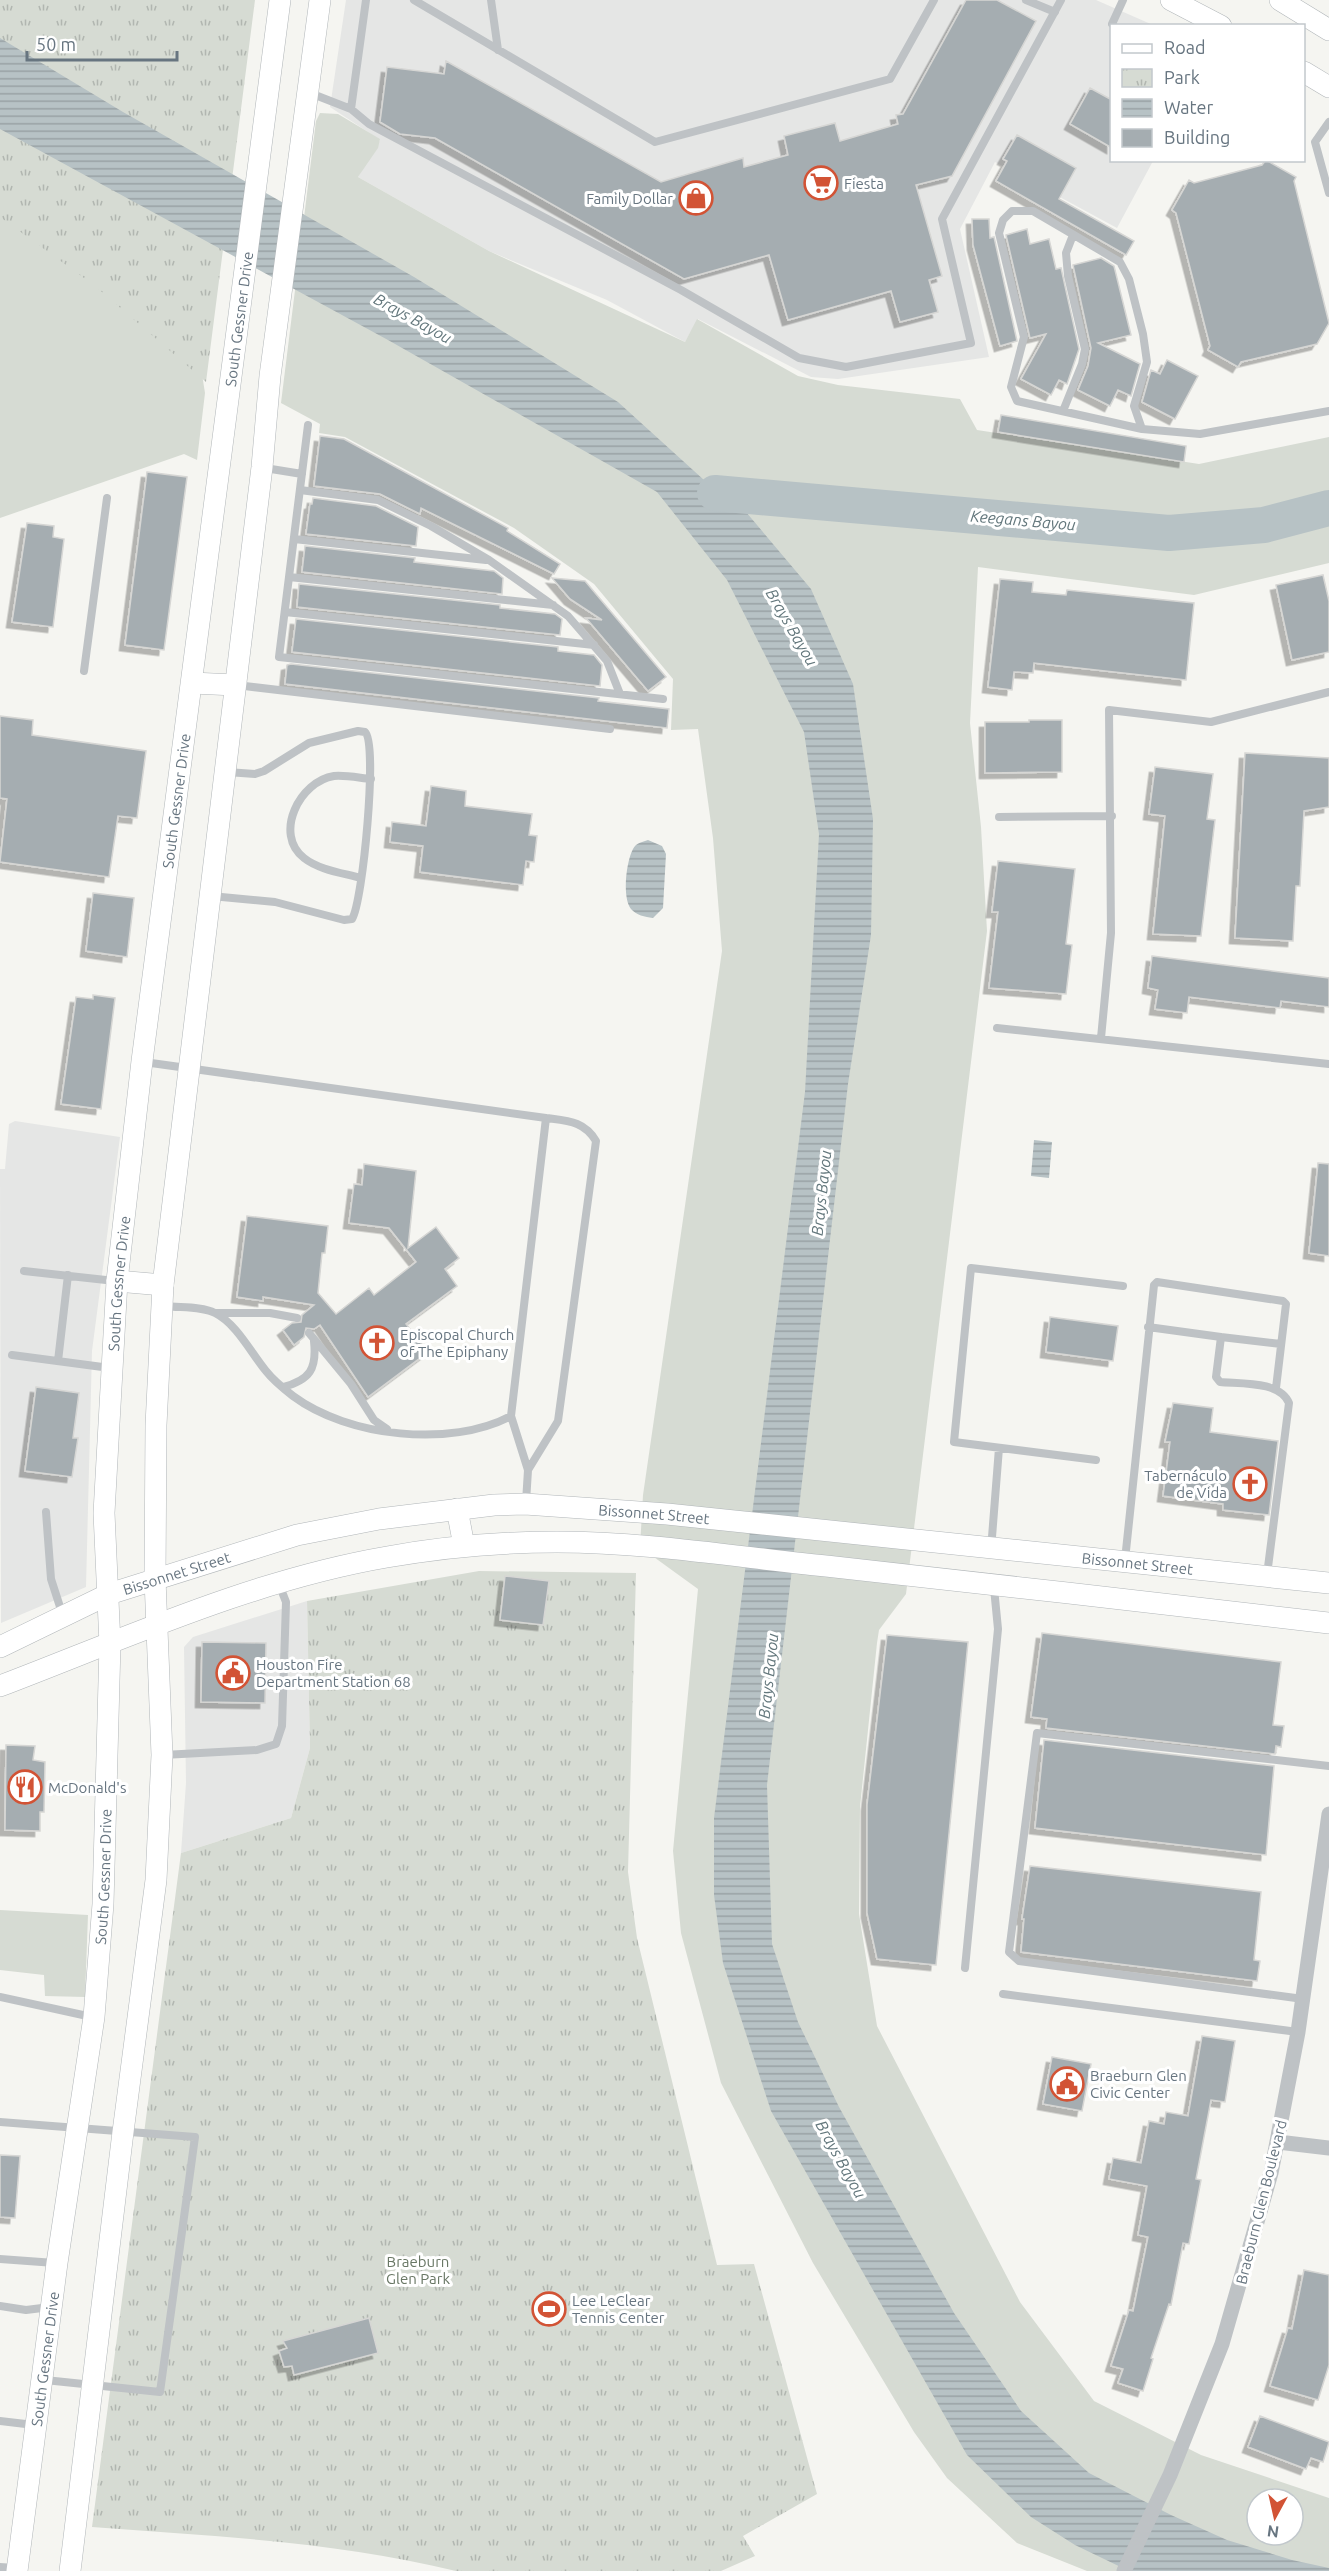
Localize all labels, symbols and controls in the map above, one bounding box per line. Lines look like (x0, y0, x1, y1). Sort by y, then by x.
scale bar (27, 24, 177, 62)
legend (1110, 24, 1305, 162)
text: 50 m (36, 34, 76, 54)
text: Road (1164, 37, 1206, 57)
text: Park (1164, 67, 1200, 87)
text: Water (1164, 97, 1214, 117)
text: Building (1164, 127, 1230, 147)
supermarket icon: Fiesta (803, 165, 839, 201)
place label: Fiesta (844, 175, 884, 192)
shop icon: Family Dollar (678, 180, 714, 216)
place label: Family Dollar (586, 190, 673, 207)
street label: South Gessner Drive (221, 250, 256, 387)
water label: Brays Bayou (371, 289, 455, 347)
water label: Keegans Bayou (970, 506, 1077, 534)
water label: Brays Bayou (763, 585, 821, 669)
street label: South Gessner Drive (159, 732, 193, 869)
water label: Brays Bayou (808, 1149, 834, 1237)
street label: South Gessner Drive (105, 1215, 133, 1352)
church icon: Episcopal Church of The Epiphany (359, 1325, 395, 1361)
place label: Episcopal Church of The Epiphany (400, 1326, 514, 1360)
church icon: Tabernáculo de Vida (1232, 1466, 1268, 1502)
place label: Tabernáculo de Vida (1144, 1467, 1227, 1501)
street label: Bissonnet Street (598, 1501, 711, 1527)
street label: Bissonnet Street (121, 1548, 232, 1598)
street label: Bissonnet Street (1081, 1549, 1194, 1577)
water label: Brays Bayou (755, 1632, 781, 1720)
public building icon: Houston Fire Department Station 68 (215, 1655, 251, 1691)
place label: Houston Fire Department Station 68 (256, 1656, 411, 1690)
restaurant icon: McDonald's (7, 1769, 43, 1805)
place label: McDonald's (48, 1779, 126, 1796)
street label: South Gessner Drive (91, 1809, 114, 1945)
public building icon: Braeburn Glen Civic Center (1049, 2066, 1085, 2102)
place label: Braeburn Glen Civic Center (1090, 2067, 1187, 2101)
water label: Brays Bayou (812, 2117, 870, 2201)
street label: Braeburn Glen Boulevard (1232, 2118, 1290, 2286)
park label: Braeburn Glen Park (386, 2253, 450, 2287)
street label: South Gessner Drive (27, 2290, 62, 2427)
sports icon: Lee LeClear Tennis Center (531, 2291, 567, 2327)
place label: Lee LeClear Tennis Center (572, 2292, 665, 2326)
north arrow (1245, 2487, 1305, 2547)
text: N (1266, 2522, 1280, 2542)

